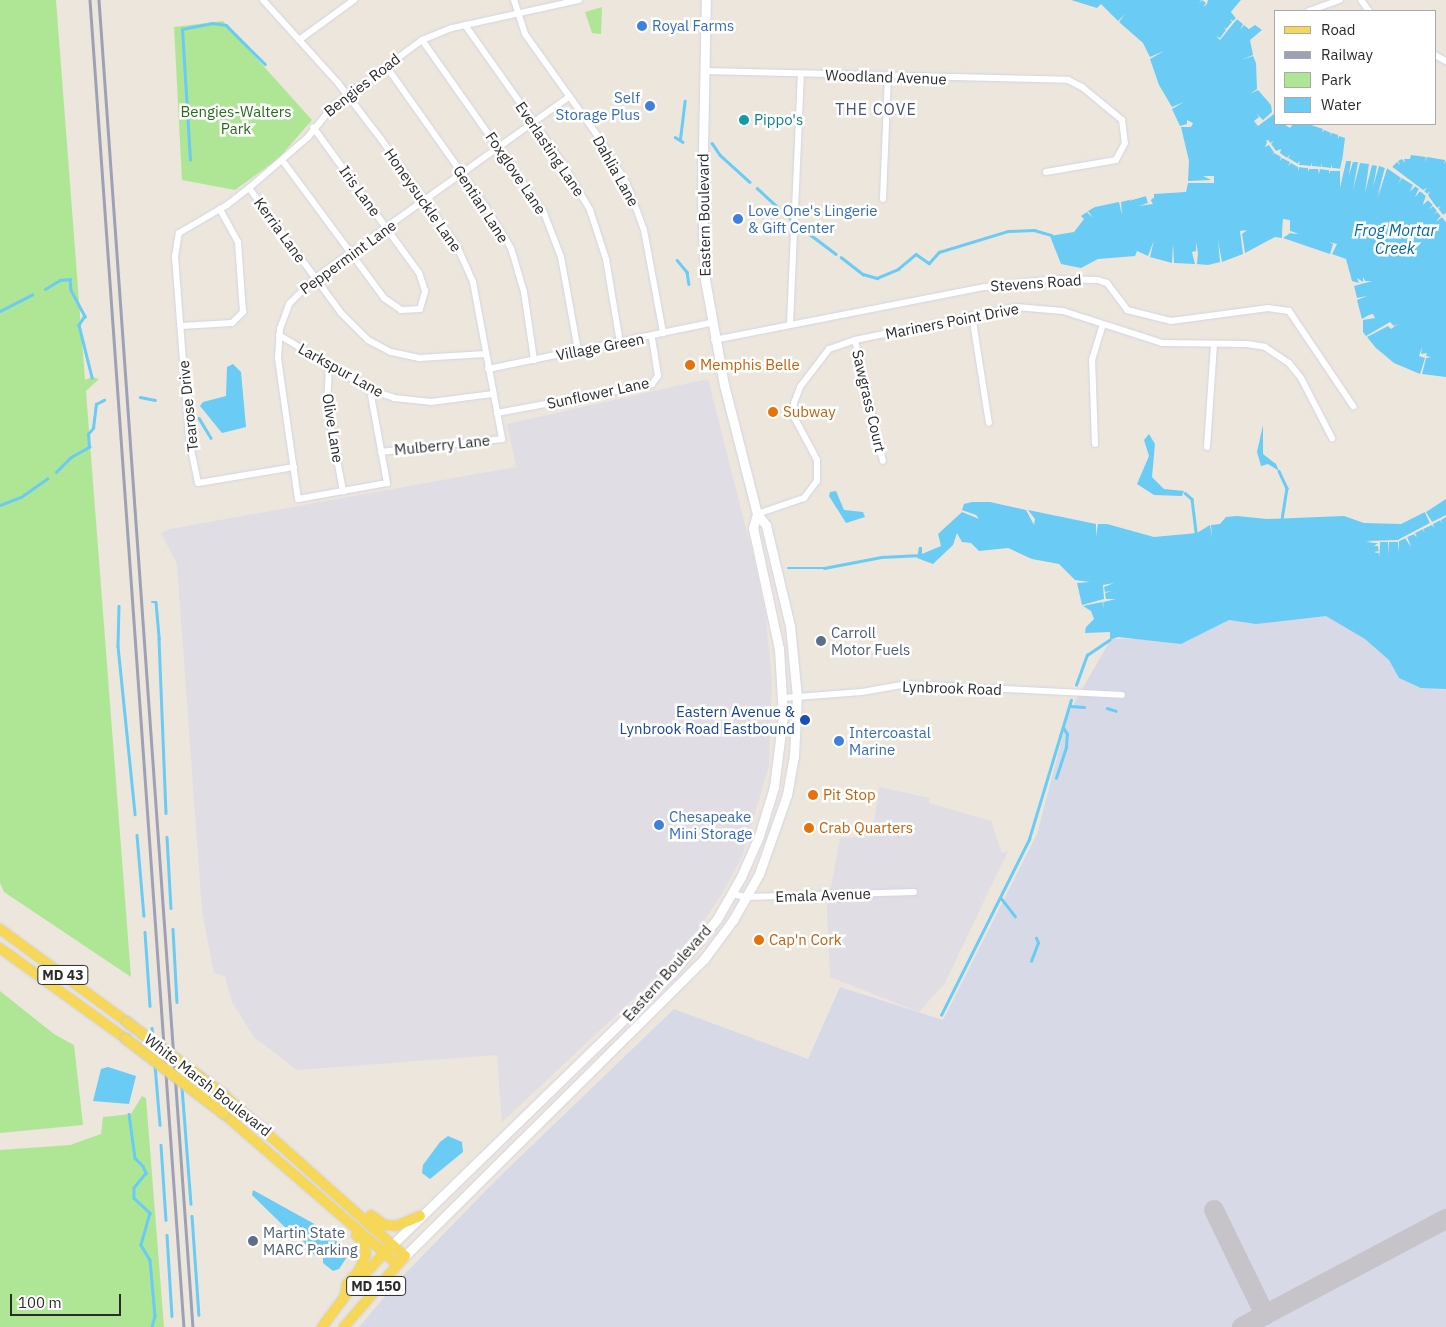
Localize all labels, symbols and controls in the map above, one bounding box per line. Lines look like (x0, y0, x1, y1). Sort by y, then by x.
legend (1274, 10, 1436, 125)
place label: Royal Farms (652, 17, 734, 35)
marker: Royal Farms (636, 20, 648, 32)
text: Road (1321, 20, 1356, 39)
text: Railway (1321, 45, 1373, 64)
street label: Bengies Road (320, 50, 404, 120)
street label: Woodland Avenue (825, 66, 947, 88)
text: Park (1321, 70, 1351, 89)
place label: Self Storage Plus (556, 88, 640, 123)
text: Water (1321, 95, 1361, 114)
street label: Everlasting Lane (512, 98, 588, 200)
district label: THE COVE (834, 99, 918, 119)
marker: Self Storage Plus (644, 100, 656, 112)
park label: Bengies-Walters Park (181, 102, 291, 137)
place label: Pippo's (754, 111, 803, 129)
marker: Pippo's (738, 114, 750, 126)
street label: Foxglove Lane (482, 128, 550, 218)
street label: Dahlia Lane (589, 132, 643, 210)
street label: Honeysuckle Lane (380, 145, 466, 255)
street label: Eastern Boulevard (694, 153, 714, 277)
street label: Iris Lane (336, 162, 384, 220)
street label: Gentian Lane (449, 162, 513, 246)
street label: Kerria Lane (250, 194, 310, 266)
place label: Love One's Lingerie & Gift Center (748, 201, 878, 236)
marker: Love One's Lingerie & Gift Center (732, 213, 744, 225)
street label: Peppermint Lane (296, 216, 400, 298)
water label: Frog Mortar Creek (1354, 220, 1436, 258)
street label: Stevens Road (990, 271, 1082, 295)
street label: Mariners Point Drive (884, 299, 1020, 343)
street label: Village Green (554, 330, 646, 364)
street label: Larkspur Lane (295, 339, 387, 401)
street label: Sawgrass Court (848, 348, 890, 454)
place label: Memphis Belle (700, 356, 800, 374)
marker: Memphis Belle (684, 359, 696, 371)
street label: Tearose Drive (174, 360, 202, 452)
street label: Sunflower Lane (545, 373, 651, 413)
street label: Olive Lane (319, 392, 347, 464)
place label: Subway (783, 403, 836, 421)
marker: Subway (767, 406, 779, 418)
street label: Mulberry Lane (393, 431, 491, 459)
place label: Carroll Motor Fuels (831, 623, 910, 658)
marker: Carroll Motor Fuels (815, 635, 827, 647)
street label: Lynbrook Road (902, 677, 1002, 699)
place label: Eastern Avenue & Lynbrook Road Eastbound (620, 702, 795, 737)
marker: Eastern Avenue & Lynbrook Road Eastbound (799, 714, 811, 726)
place label: Intercoastal Marine (849, 723, 931, 758)
marker: Intercoastal Marine (833, 735, 845, 747)
place label: Pit Stop (823, 786, 876, 804)
marker: Pit Stop (807, 789, 819, 801)
place label: Chesapeake Mini Storage (669, 807, 753, 842)
marker: Chesapeake Mini Storage (653, 819, 665, 831)
place label: Crab Quarters (819, 819, 913, 837)
marker: Crab Quarters (803, 822, 815, 834)
street label: Emala Avenue (775, 884, 871, 906)
street label: Eastern Boulevard (619, 921, 715, 1025)
place label: Cap'n Cork (769, 931, 842, 949)
marker: Cap'n Cork (753, 934, 765, 946)
road number: MD 43 (37, 964, 89, 986)
street label: White Marsh Boulevard (141, 1030, 275, 1140)
place label: Martin State MARC Parking (263, 1223, 358, 1258)
marker: Martin State MARC Parking (247, 1235, 259, 1247)
road number: MD 150 (346, 1274, 406, 1298)
scale bar (12, 1284, 124, 1316)
text: 100 m (18, 1293, 62, 1312)

